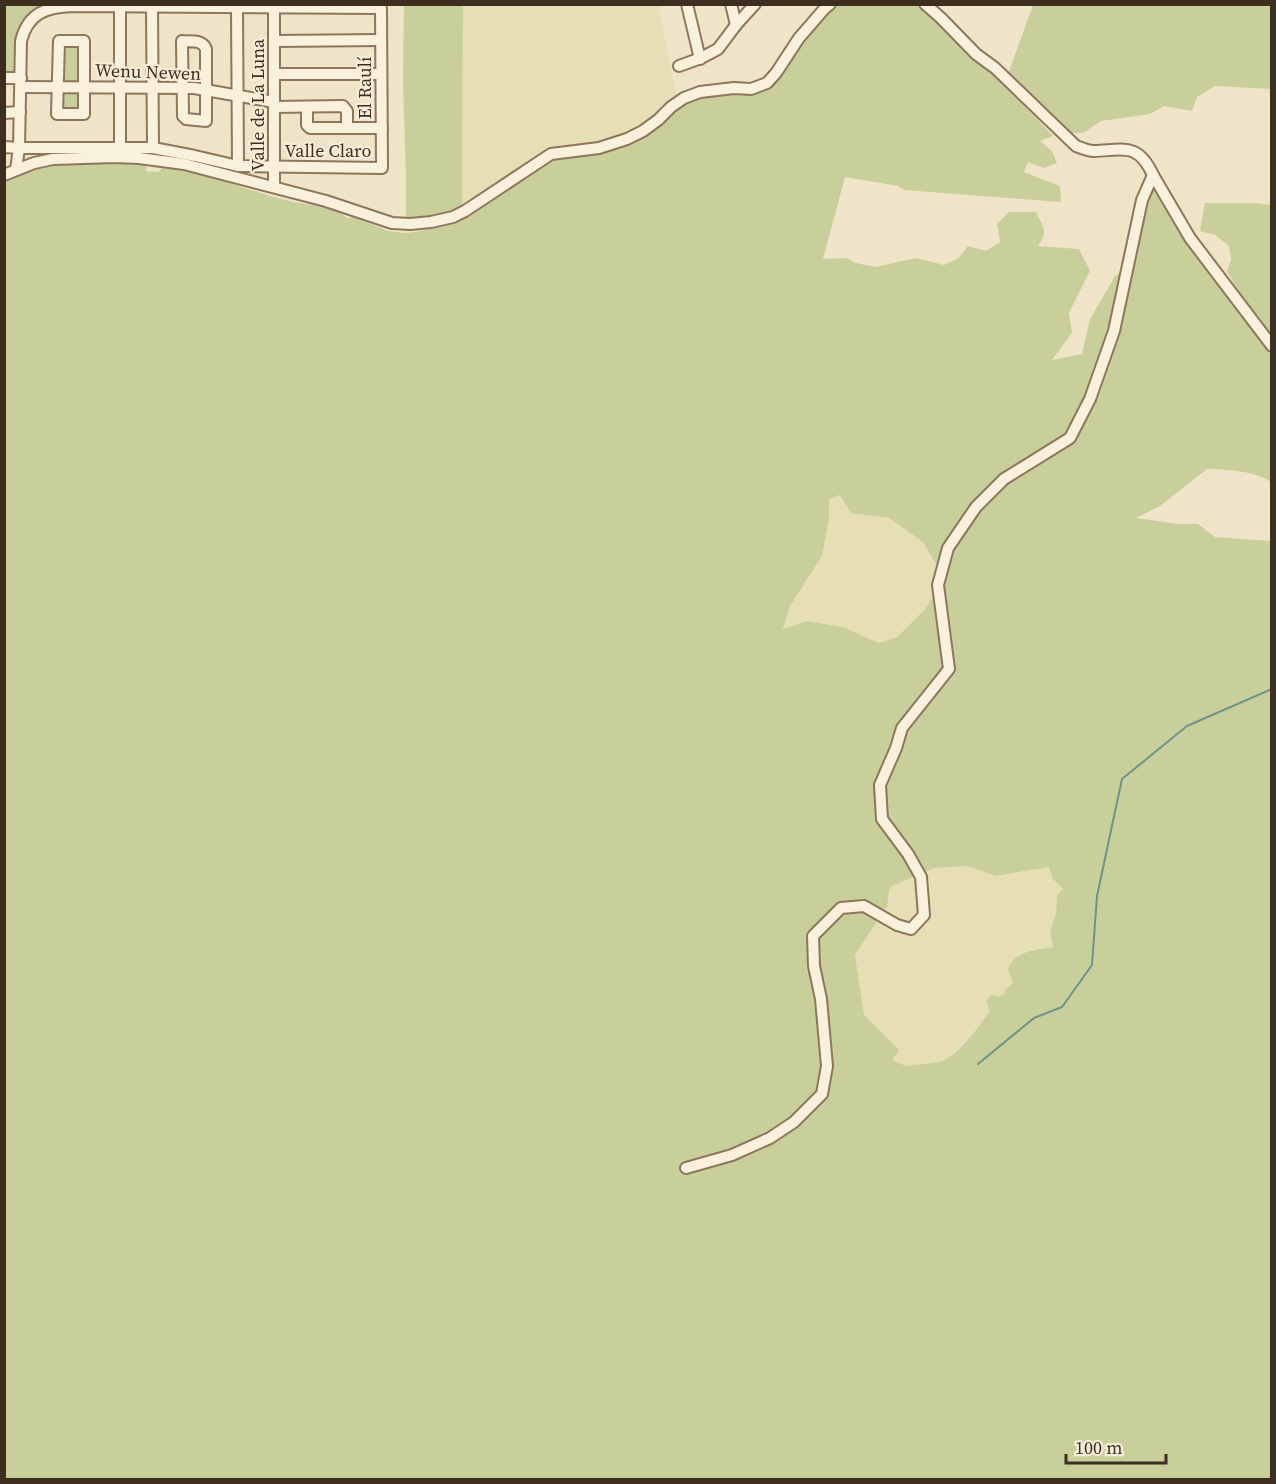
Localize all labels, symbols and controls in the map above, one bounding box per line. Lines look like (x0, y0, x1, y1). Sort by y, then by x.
street label: Valle de La Luna (245, 38, 270, 171)
street label: Wenu Newen (95, 57, 202, 86)
street label: El Raulí (352, 57, 377, 119)
street label: Valle Claro (285, 138, 372, 163)
scale bar (1066, 1427, 1166, 1465)
text: 100 m (1075, 1435, 1122, 1460)

